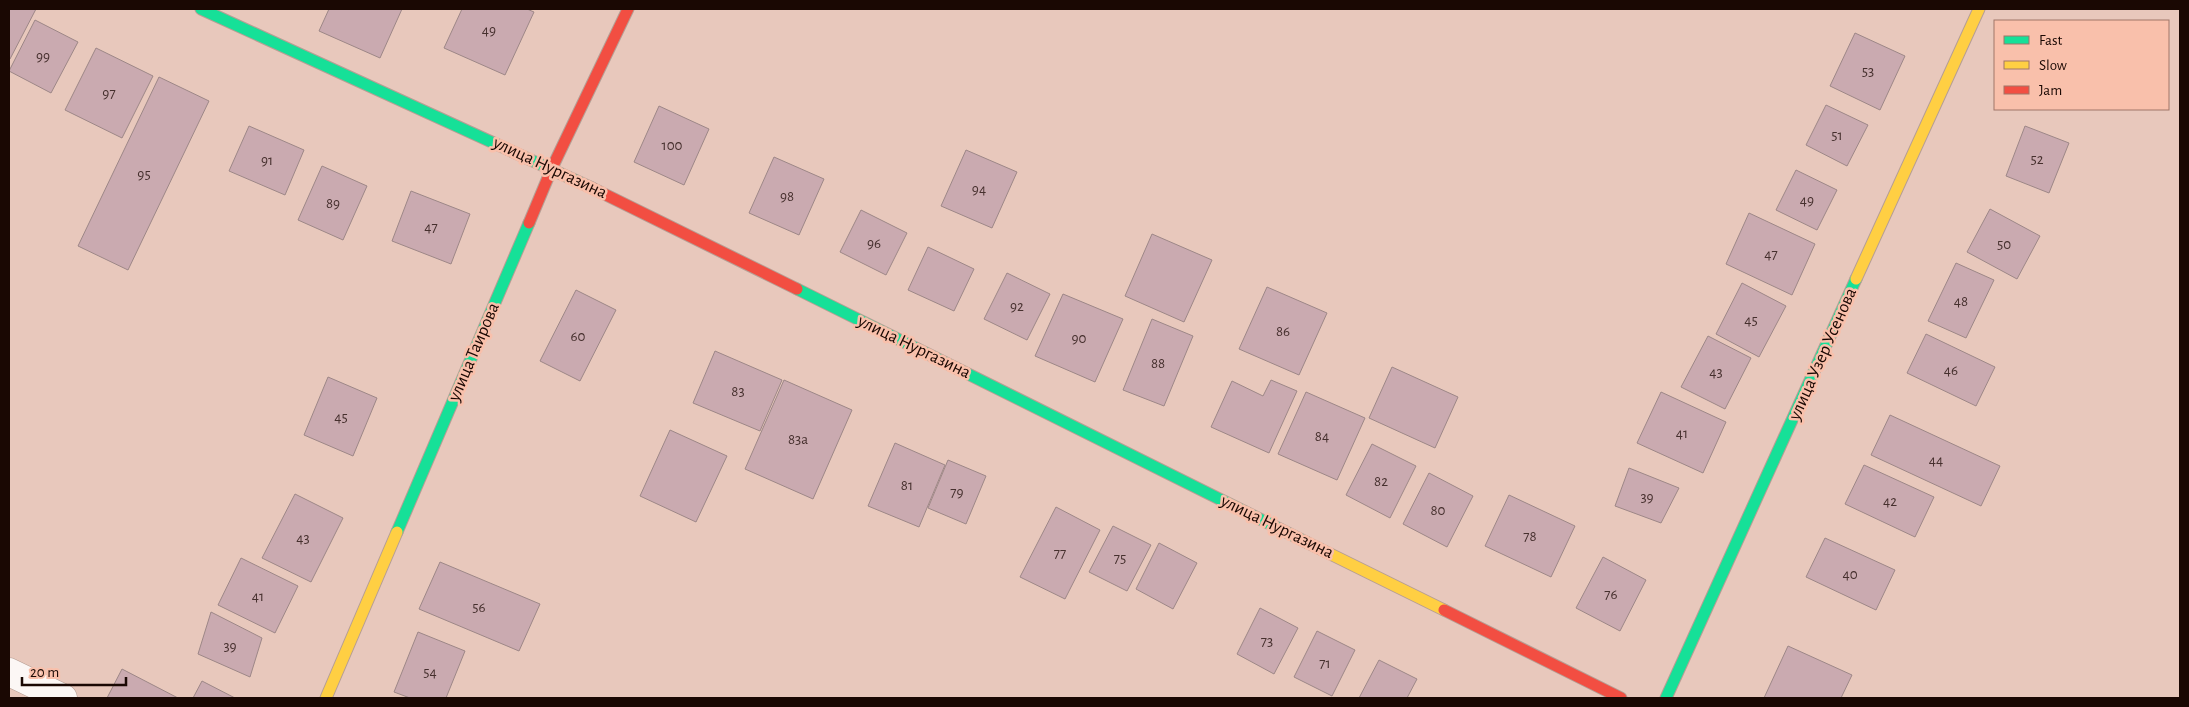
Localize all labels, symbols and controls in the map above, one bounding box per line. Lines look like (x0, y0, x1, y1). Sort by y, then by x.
legend (1994, 20, 2169, 110)
house number: 49 (482, 23, 496, 38)
text: Fast (2039, 33, 2063, 48)
house number: 99 (36, 49, 50, 64)
text: Slow (2039, 58, 2067, 73)
house number: 53 (1862, 64, 1874, 79)
text: Jam (2039, 83, 2062, 98)
house number: 97 (102, 86, 116, 101)
house number: 51 (1831, 128, 1843, 143)
street label: улица Нургазина (489, 133, 610, 202)
house number: 100 (661, 138, 683, 153)
house number: 52 (2030, 152, 2044, 167)
house number: 91 (261, 153, 273, 168)
house number: 95 (137, 167, 151, 182)
house number: 94 (972, 182, 986, 197)
house number: 98 (780, 189, 794, 204)
house number: 49 (1800, 193, 1814, 208)
house number: 89 (326, 196, 340, 211)
house number: 47 (424, 220, 438, 235)
house number: 96 (867, 236, 881, 251)
house number: 50 (1997, 237, 2011, 252)
house number: 47 (1764, 247, 1778, 262)
street label: улица Узер Усенова (1785, 285, 1860, 424)
house number: 48 (1954, 294, 1968, 309)
house number: 92 (1010, 299, 1024, 314)
street label: улица Таирова (445, 300, 503, 405)
street label: улица Нургазина (854, 311, 973, 382)
house number: 45 (1744, 313, 1758, 328)
house number: 86 (1276, 324, 1290, 339)
house number: 60 (571, 329, 586, 344)
house number: 90 (1072, 331, 1087, 346)
house number: 88 (1151, 356, 1165, 371)
house number: 46 (1944, 363, 1958, 378)
house number: 43 (1709, 365, 1723, 380)
house number: 83 (731, 384, 745, 399)
house number: 45 (334, 410, 348, 425)
house number: 41 (1676, 426, 1688, 441)
house number: 84 (1315, 429, 1329, 444)
house number: 83а (788, 432, 808, 447)
house number: 44 (1929, 453, 1943, 468)
house number: 82 (1374, 474, 1388, 489)
house number: 81 (901, 478, 913, 493)
house number: 79 (950, 485, 964, 500)
house number: 39 (1640, 490, 1654, 505)
street label: улица Нургазина (1217, 491, 1336, 562)
house number: 42 (1883, 494, 1897, 509)
house number: 80 (1430, 503, 1446, 518)
house number: 78 (1523, 529, 1537, 544)
house number: 43 (296, 531, 310, 546)
house number: 77 (1054, 546, 1066, 561)
house number: 75 (1114, 551, 1126, 566)
house number: 40 (1842, 567, 1858, 582)
house number: 76 (1604, 587, 1618, 602)
house number: 41 (252, 589, 264, 604)
house number: 56 (472, 600, 486, 615)
house number: 73 (1261, 634, 1273, 649)
house number: 39 (223, 639, 237, 654)
scale bar (22, 654, 126, 686)
house number: 71 (1319, 656, 1331, 671)
text: 20 m (30, 665, 59, 680)
house number: 54 (423, 665, 437, 680)

